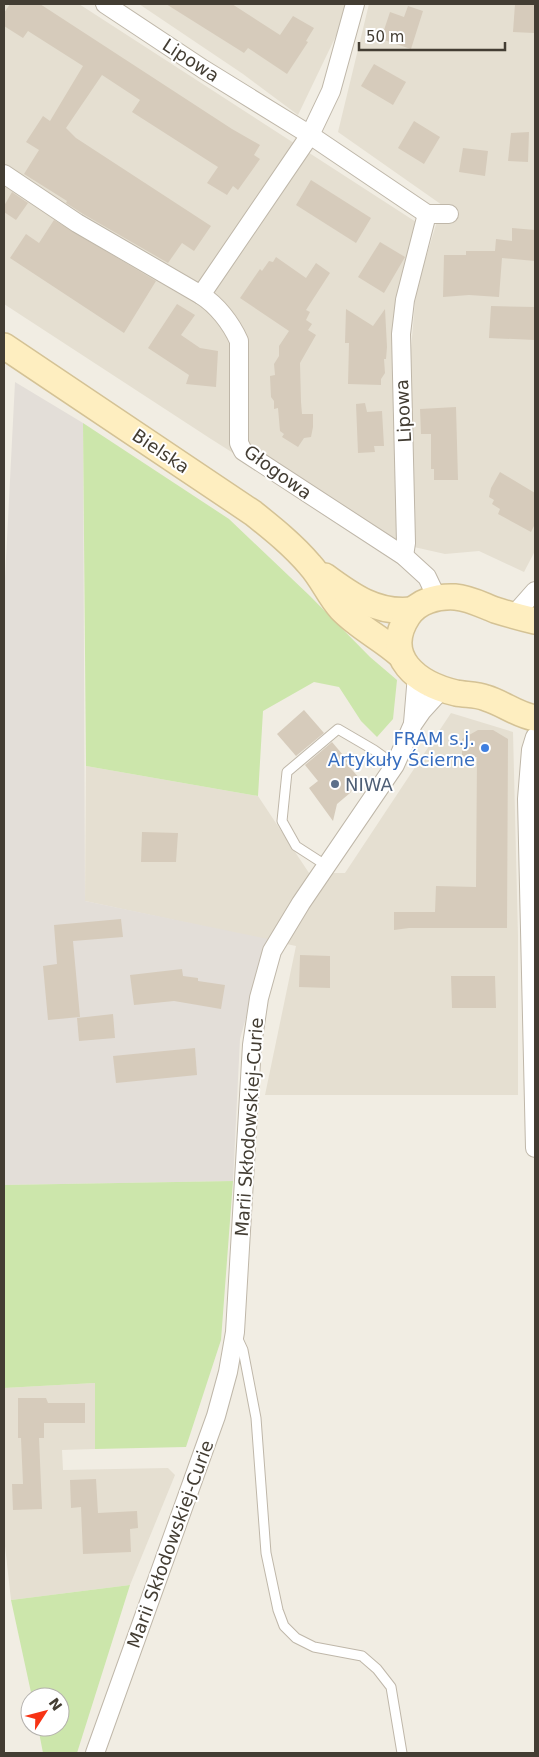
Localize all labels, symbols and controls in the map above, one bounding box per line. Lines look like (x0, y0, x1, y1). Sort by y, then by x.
scale bar (359, 20, 505, 52)
text: 50 m (366, 28, 404, 46)
street label: Lipowa (159, 34, 223, 86)
street label: Lipowa (391, 379, 415, 443)
street label: Bielska (129, 424, 193, 478)
street label: Głogowa (240, 440, 316, 504)
place label: FRAM s.j. Artykuły Ścierne (328, 728, 475, 770)
marker: FRAM s.j. Artykuły Ścierne (479, 742, 491, 754)
place label: NIWA (345, 774, 394, 795)
marker: NIWA (329, 778, 341, 790)
street label: Marii Skłodowskiej-Curie (231, 1017, 267, 1237)
street label: Marii Skłodowskiej-Curie (123, 1437, 217, 1651)
north arrow (20, 1687, 70, 1737)
text: N (46, 1695, 65, 1714)

